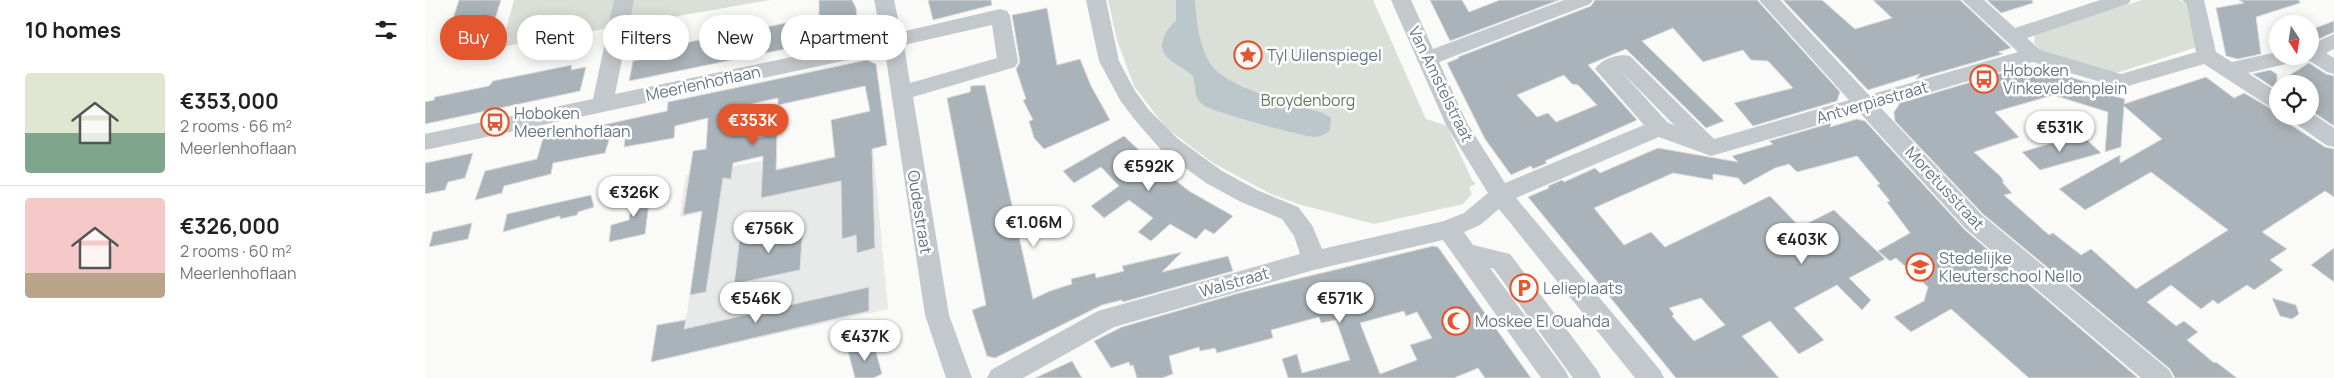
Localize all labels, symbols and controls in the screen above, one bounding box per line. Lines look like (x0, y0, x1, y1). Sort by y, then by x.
chip: Buy (440, 15, 507, 60)
chip: Rent (517, 15, 593, 60)
chip: Filters (603, 15, 689, 60)
chip: New (699, 15, 771, 60)
chip: Apartment (781, 15, 907, 60)
north arrow (2269, 15, 2319, 65)
map controls (2269, 15, 2319, 125)
text: 10 homes (25, 16, 121, 44)
icon: filters (372, 16, 400, 44)
street label: Van Amstelstraat (1403, 22, 1479, 146)
place icon: Tyl Uilenspiegel (1233, 40, 1263, 70)
place label: Tyl Uilenspiegel (1267, 44, 1382, 66)
place label: Hoboken Vinkeveldenplein (2003, 59, 2127, 99)
street label: Meerlenhoflaan (644, 60, 762, 106)
bus stop icon: Hoboken Vinkeveldenplein (1969, 64, 1999, 94)
button: locate (2269, 75, 2319, 125)
street label: Antverpiastraat (1813, 76, 1931, 128)
text: €353,000 (180, 87, 279, 115)
park label: Broydenborg (1261, 89, 1355, 111)
icon: home (65, 93, 125, 153)
place label: Hoboken Meerlenhoflaan (514, 102, 631, 142)
pin: €353K (718, 104, 788, 146)
bus stop icon: Hoboken Meerlenhoflaan (480, 107, 510, 137)
text: €353K (728, 109, 778, 131)
pin: €531K (2025, 110, 2095, 153)
text: 2 rooms · 66 m² (180, 115, 292, 137)
text: €531K (2037, 116, 2083, 138)
text: Meerlenhoflaan (180, 137, 297, 159)
street label: Moretusstraat (1901, 142, 1989, 234)
pin: €592K (1114, 150, 1184, 192)
text: €592K (1124, 155, 1174, 177)
street label: Oudestraat (903, 169, 937, 255)
pin: €326K (599, 176, 669, 218)
text: €326K (609, 181, 659, 203)
pin: €1.06M (993, 206, 1075, 248)
text: €1.06M (1006, 211, 1062, 233)
text: €326,000 (180, 212, 280, 240)
pin: €756K (734, 212, 804, 254)
text: €756K (744, 217, 794, 239)
icon: home (65, 218, 125, 278)
pin: €403K (1767, 222, 1837, 265)
text: €403K (1777, 228, 1827, 250)
text: 2 rooms · 60 m² (180, 240, 292, 262)
place label: Stedelijke Kleuterschool Nello (1939, 247, 2082, 287)
school or university icon: Stedelijke Kleuterschool Nello (1905, 252, 1935, 282)
text: Meerlenhoflaan (180, 262, 297, 284)
street label: Walstraat (1197, 262, 1271, 302)
parking icon: Lelieplaats (1509, 273, 1539, 303)
place label: Lelieplaats (1543, 277, 1623, 299)
pin: €546K (721, 282, 791, 324)
pin: €571K (1305, 282, 1375, 324)
text: €546K (731, 287, 781, 309)
text: €571K (1317, 287, 1363, 309)
mosque icon: Moskee El Ouahda (1441, 306, 1471, 336)
place label: Moskee El Ouahda (1475, 310, 1610, 332)
pin: €437K (830, 320, 900, 362)
text: €437K (841, 325, 889, 347)

